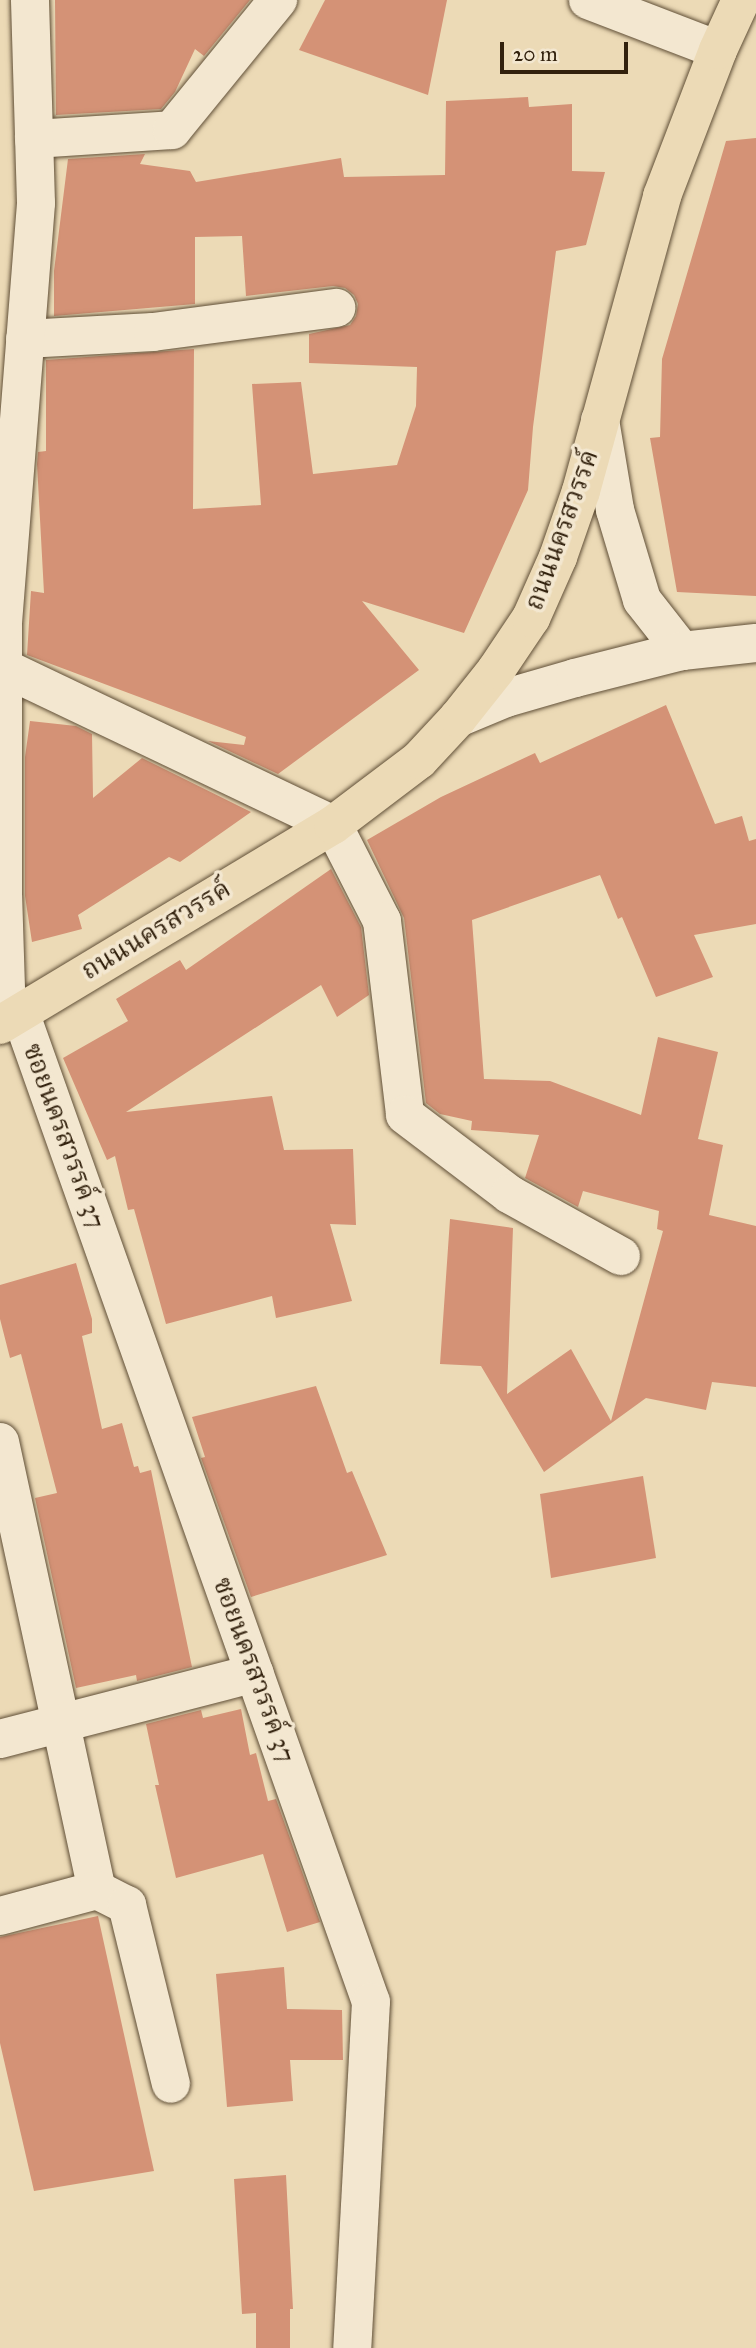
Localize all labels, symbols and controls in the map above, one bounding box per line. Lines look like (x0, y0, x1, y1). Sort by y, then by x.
scale bar (504, 28, 632, 72)
text: 20 m (513, 41, 558, 67)
street label: ถนนนครสวรรค์ (519, 446, 605, 614)
street label: ถนนนครสวรรค์ (76, 873, 236, 987)
street label: ซอยนครสวรรค์ 37 (16, 1039, 112, 1233)
street label: ซอยนครสวรรค์ 37 (206, 1573, 302, 1767)

